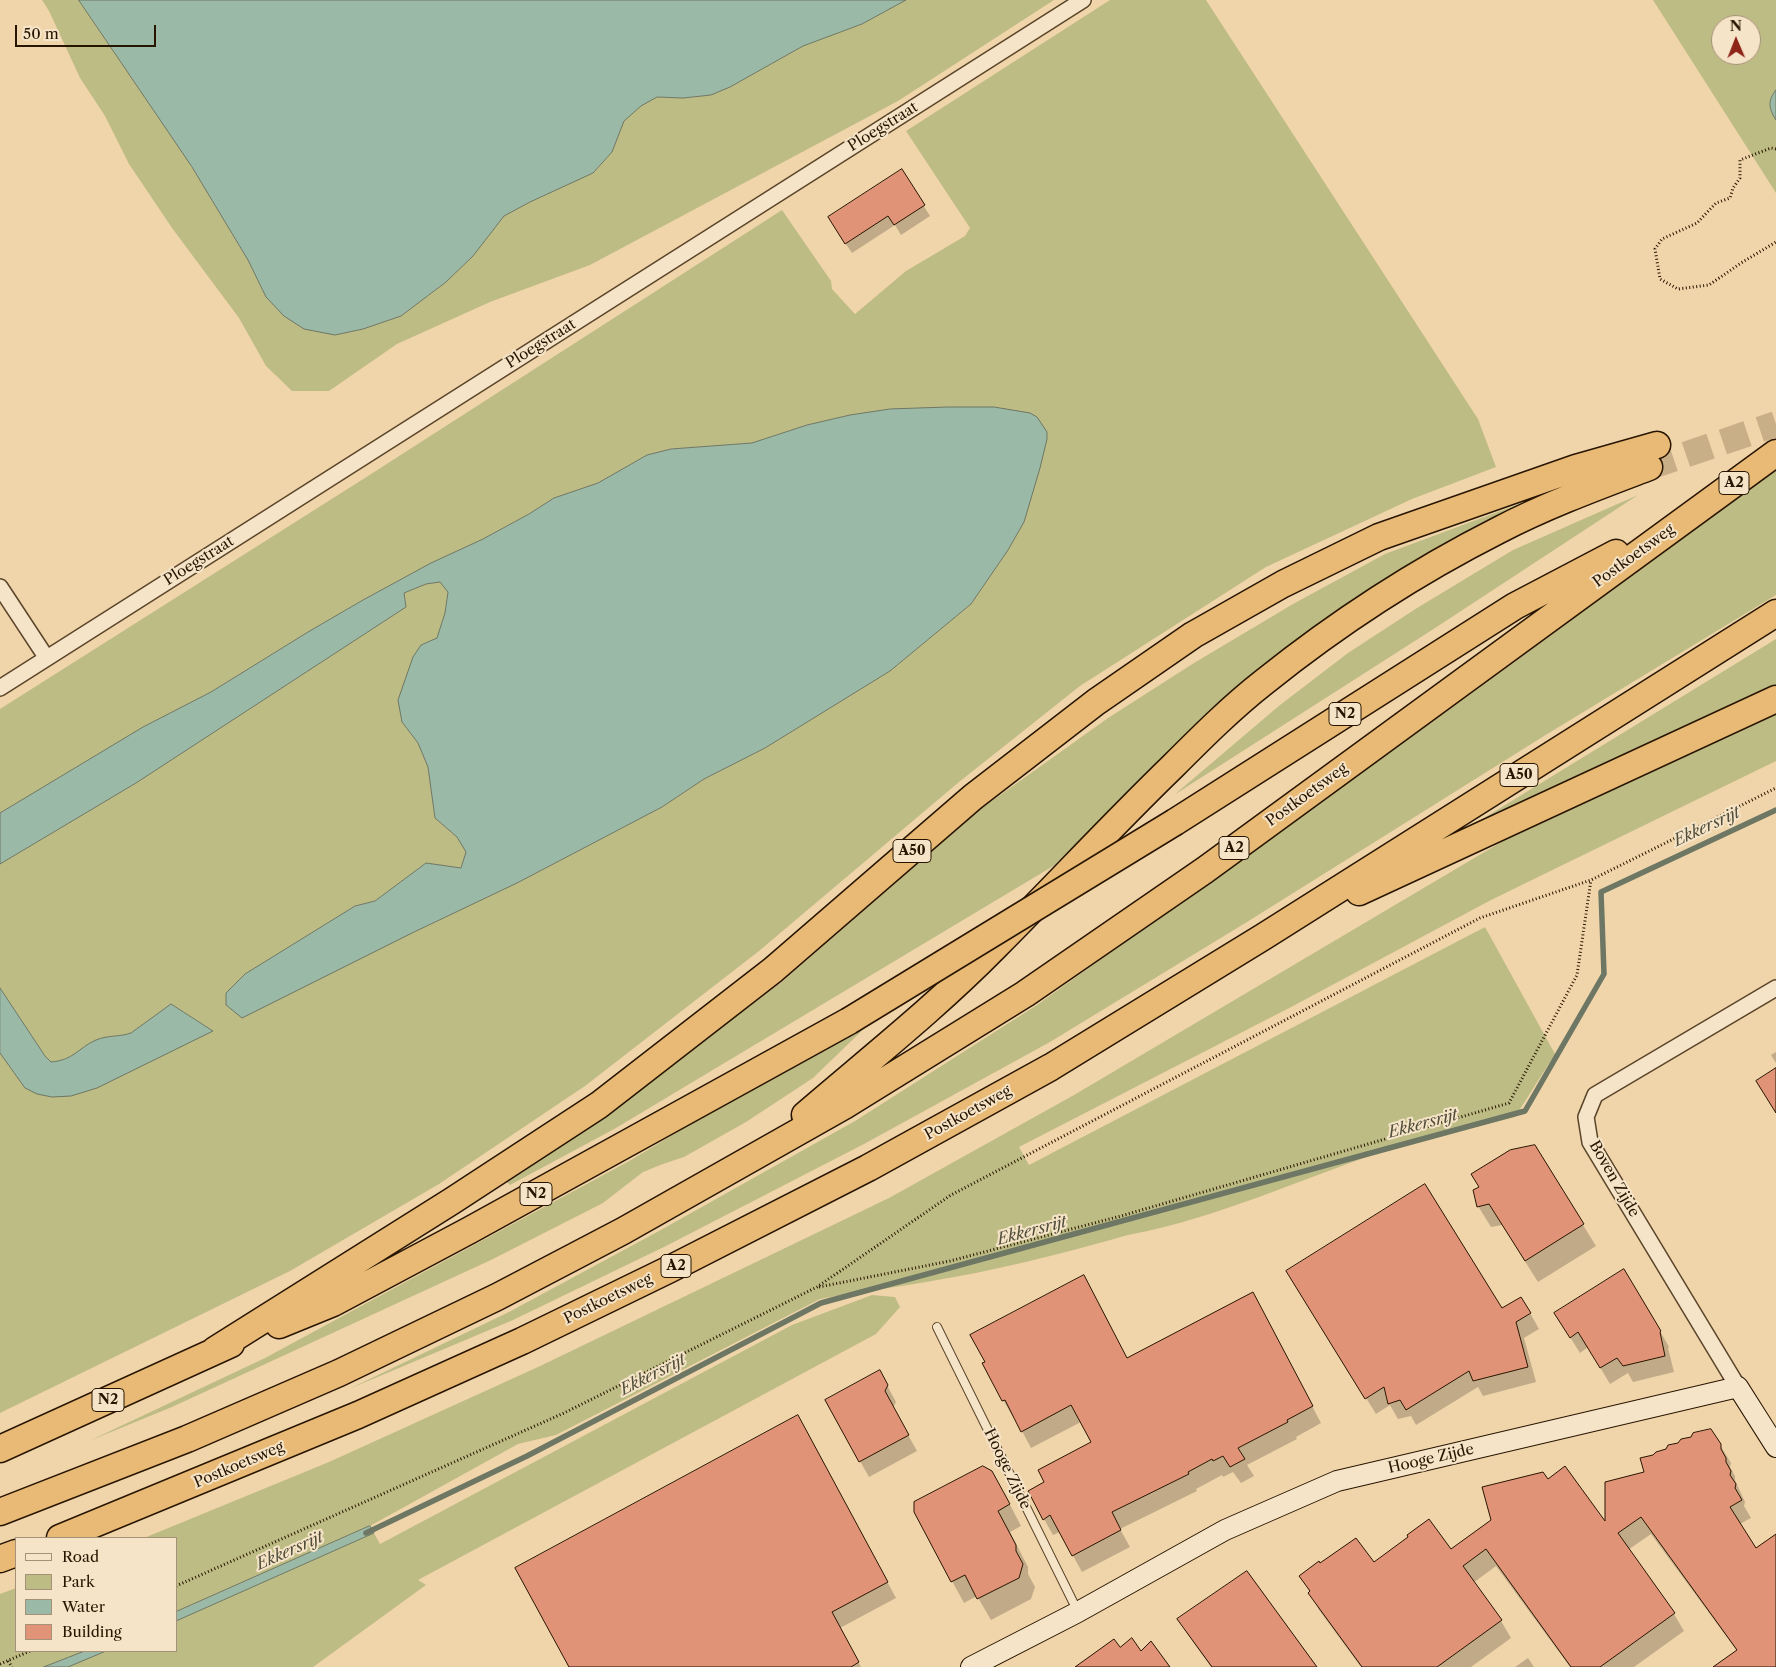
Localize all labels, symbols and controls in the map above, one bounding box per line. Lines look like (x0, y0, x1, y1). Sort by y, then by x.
scale bar (18, 15, 159, 47)
north arrow (1711, 15, 1761, 65)
text: N (1730, 17, 1742, 35)
text: 50 m (23, 24, 59, 43)
street label: Ploegstraat (845, 98, 921, 156)
street label: Ploegstraat (503, 315, 579, 373)
road number: A2 (1719, 472, 1749, 494)
street label: Postkoetsweg (1590, 520, 1678, 592)
street label: Ploegstraat (161, 532, 237, 590)
road number: N2 (1329, 702, 1361, 726)
street label: Postkoetsweg (1263, 759, 1351, 831)
road number: A50 (1500, 764, 1538, 786)
water label: Ekkersrijt (1671, 803, 1743, 851)
road number: A2 (1219, 836, 1249, 860)
road number: A50 (893, 839, 931, 862)
street label: Postkoetsweg (922, 1082, 1014, 1144)
water label: Ekkersrijt (1386, 1106, 1460, 1142)
street label: Boven Zijde (1585, 1138, 1643, 1220)
road number: N2 (520, 1182, 552, 1206)
water label: Ekkersrijt (995, 1213, 1069, 1249)
road number: A2 (661, 1254, 691, 1278)
street label: Postkoetsweg (561, 1270, 655, 1328)
water label: Ekkersrijt (617, 1350, 689, 1400)
road number: N2 (92, 1388, 124, 1412)
street label: Hooge Zijde (980, 1426, 1034, 1512)
street label: Postkoetsweg (191, 1438, 287, 1492)
street label: Hooge Zijde (1386, 1440, 1476, 1478)
water label: Ekkersrijt (254, 1528, 326, 1574)
legend (15, 1537, 178, 1652)
text: Road (62, 1547, 99, 1566)
text: Park (62, 1572, 95, 1591)
text: Water (62, 1597, 105, 1616)
text: Building (62, 1622, 122, 1641)

